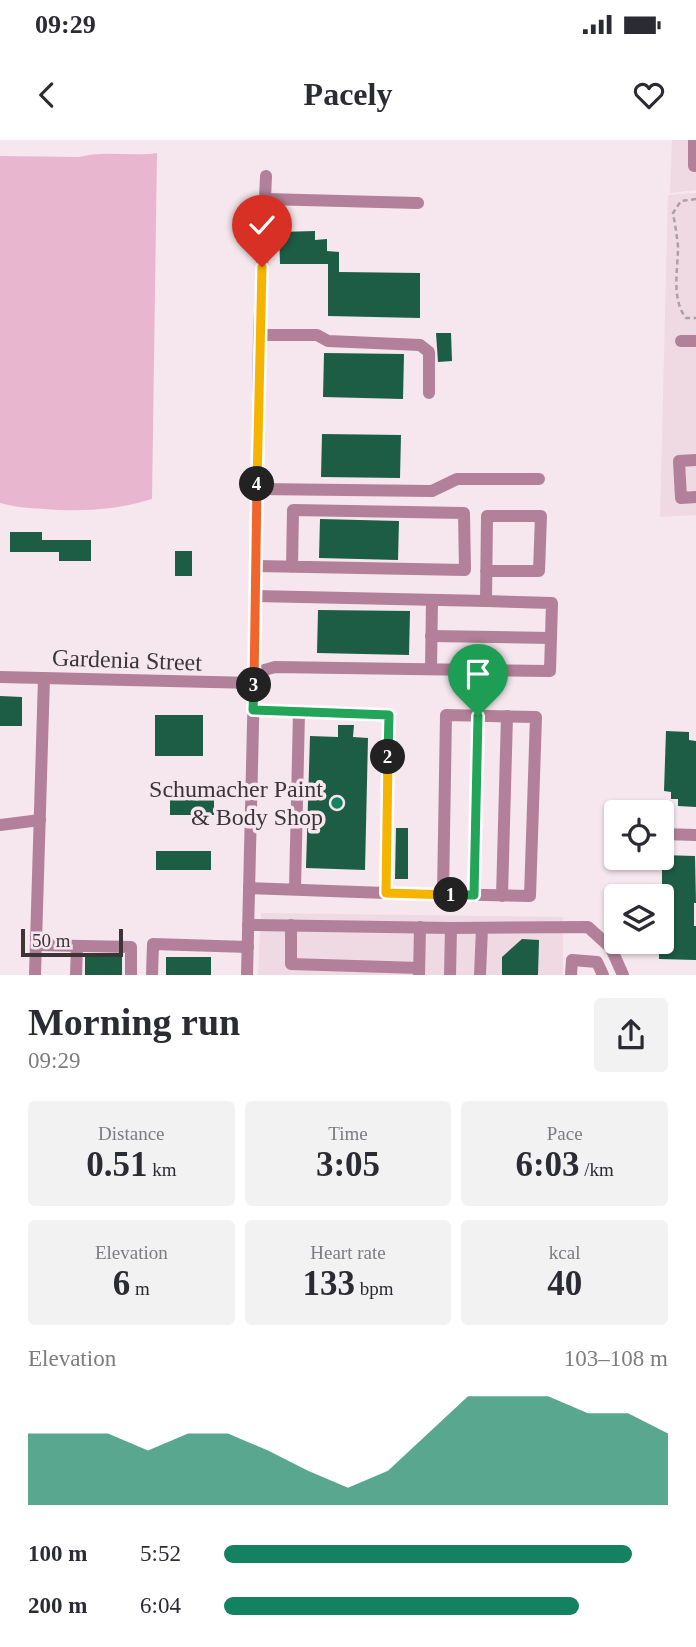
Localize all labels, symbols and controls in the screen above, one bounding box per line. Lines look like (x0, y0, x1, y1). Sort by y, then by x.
text: 09:29 (35, 10, 96, 39)
icon: back (28, 76, 66, 114)
text: Pacely (304, 76, 392, 112)
icon: heart (630, 76, 668, 114)
pin (232, 195, 292, 267)
icon: check (243, 206, 281, 244)
pin: 4 (240, 466, 274, 502)
text: 4 (252, 473, 261, 494)
street label: Gardenia Street (52, 644, 203, 676)
pin (448, 644, 508, 716)
icon: arrive (459, 655, 497, 693)
pin: 3 (236, 668, 272, 702)
text: 3 (249, 674, 258, 695)
pin: 2 (370, 740, 406, 774)
text: 2 (383, 746, 392, 767)
place label: Schumacher Paint & Body Shop (149, 776, 323, 830)
marker: Schumacher Paint & Body Shop (329, 795, 345, 811)
map controls (604, 800, 674, 954)
button: locate (604, 800, 674, 870)
pin: 1 (434, 878, 468, 912)
text: 1 (446, 884, 455, 905)
button: layers (604, 884, 674, 954)
scale bar (21, 926, 122, 958)
text: 50 m (32, 930, 71, 951)
button: share (594, 998, 668, 1072)
text: Morning run (28, 1001, 240, 1043)
text: 09:29 (28, 1048, 80, 1073)
text: Distance (98, 1123, 165, 1144)
text: Time (328, 1123, 368, 1144)
text: Pace (547, 1123, 583, 1144)
text: 0.51 (86, 1145, 147, 1184)
text: 3:05 (316, 1145, 380, 1184)
text: 6:03 (515, 1145, 580, 1184)
text: km (147, 1159, 176, 1180)
text: /km (580, 1159, 614, 1180)
text: Elevation (95, 1242, 168, 1263)
text: Heart rate (310, 1242, 386, 1263)
text: kcal (549, 1242, 580, 1263)
text: 6 (113, 1264, 130, 1303)
text: 133 (302, 1264, 355, 1303)
text: 40 (547, 1264, 582, 1303)
text: m (130, 1278, 150, 1299)
text: bpm (355, 1278, 394, 1299)
text: Elevation (28, 1346, 116, 1371)
text: 103–108 m (564, 1346, 668, 1371)
text: 100 m (28, 1541, 87, 1566)
text: 5:52 (140, 1541, 181, 1566)
text: 200 m (28, 1593, 87, 1618)
text: 6:04 (140, 1593, 181, 1618)

